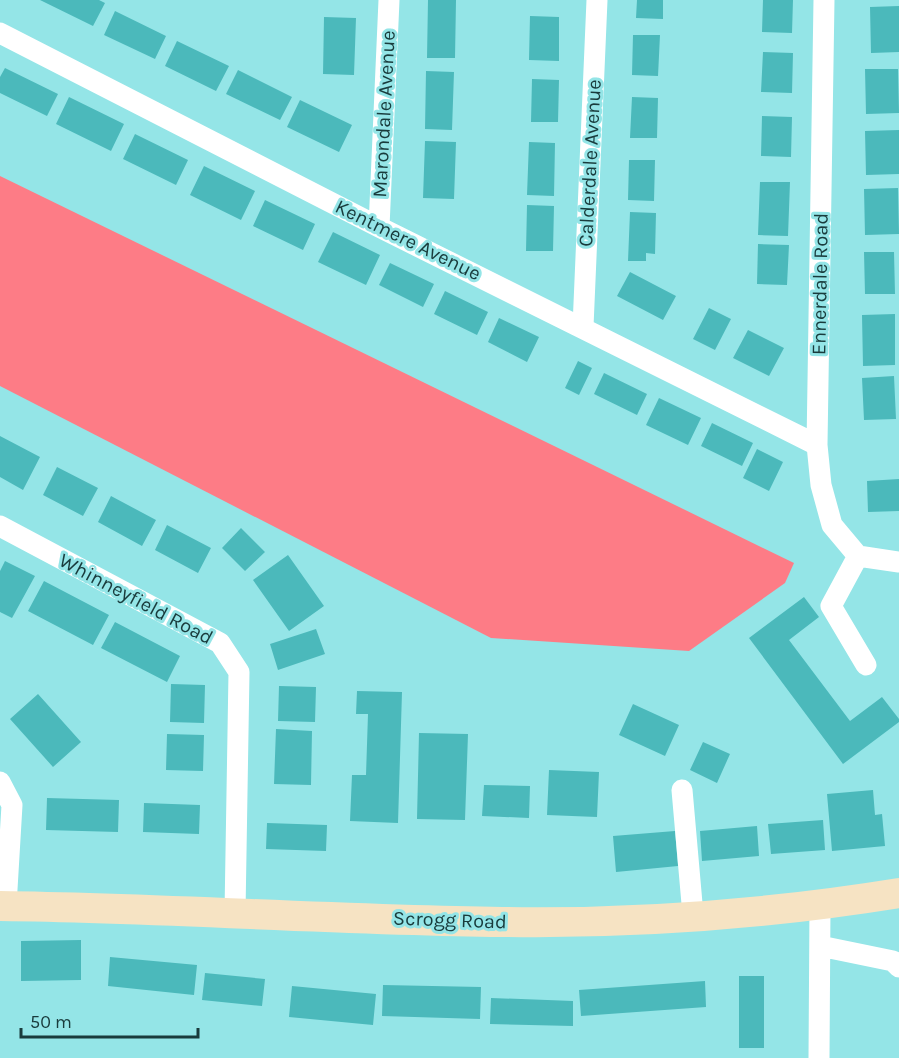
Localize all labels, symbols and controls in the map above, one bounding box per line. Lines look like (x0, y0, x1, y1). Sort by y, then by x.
street label: Marondale Avenue (368, 30, 400, 198)
street label: Calderdale Avenue (574, 79, 606, 247)
street label: Kentmere Avenue (331, 195, 485, 285)
street label: Ennerdale Road (807, 213, 833, 355)
street label: Whinneyfield Road (55, 549, 217, 649)
street label: Scrogg Road (393, 907, 507, 933)
scale bar (21, 1001, 198, 1039)
text: 50 m (30, 1011, 72, 1033)

